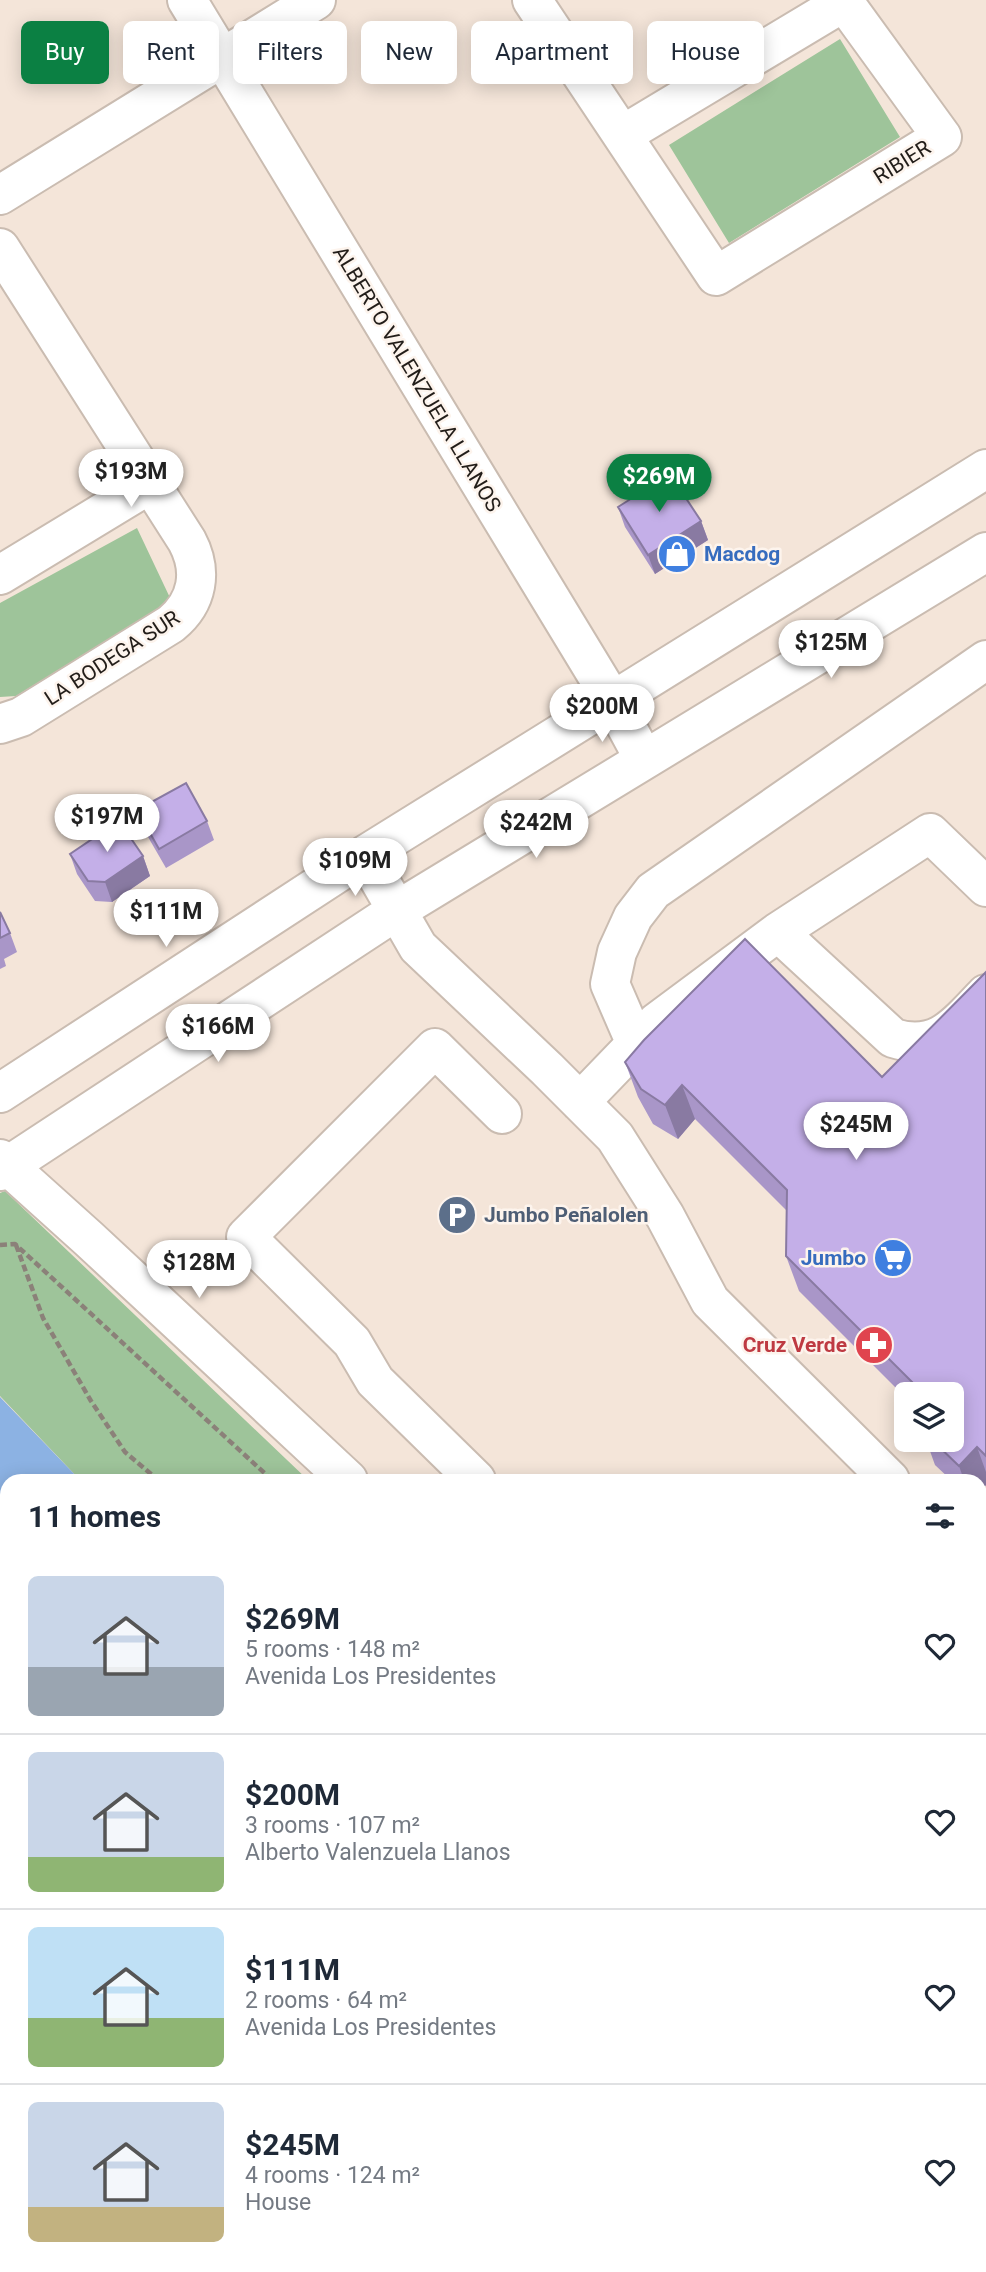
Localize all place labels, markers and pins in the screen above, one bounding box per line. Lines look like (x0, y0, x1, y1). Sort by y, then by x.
pin: $193M (82, 449, 180, 509)
pin: $269M (610, 454, 708, 514)
shop icon: Macdog (656, 533, 698, 575)
place label: Macdog (704, 542, 780, 566)
pin: $125M (782, 620, 880, 680)
pin: $200M (553, 684, 651, 744)
pin: $197M (58, 794, 156, 854)
pin: $242M (487, 800, 585, 860)
pin: $109M (306, 838, 404, 898)
pin: $111M (117, 890, 215, 949)
pin: $166M (169, 1004, 267, 1064)
pin: $245M (807, 1102, 905, 1162)
parking icon: Jumbo Peñalolen (436, 1194, 478, 1236)
place label: Jumbo Peñalolen (484, 1203, 648, 1227)
supermarket icon: Jumbo (872, 1237, 914, 1279)
pin: $128M (150, 1240, 248, 1300)
place label: Jumbo (801, 1246, 866, 1270)
pharmacy icon: Cruz Verde (853, 1324, 895, 1366)
place label: Cruz Verde (743, 1333, 847, 1357)

